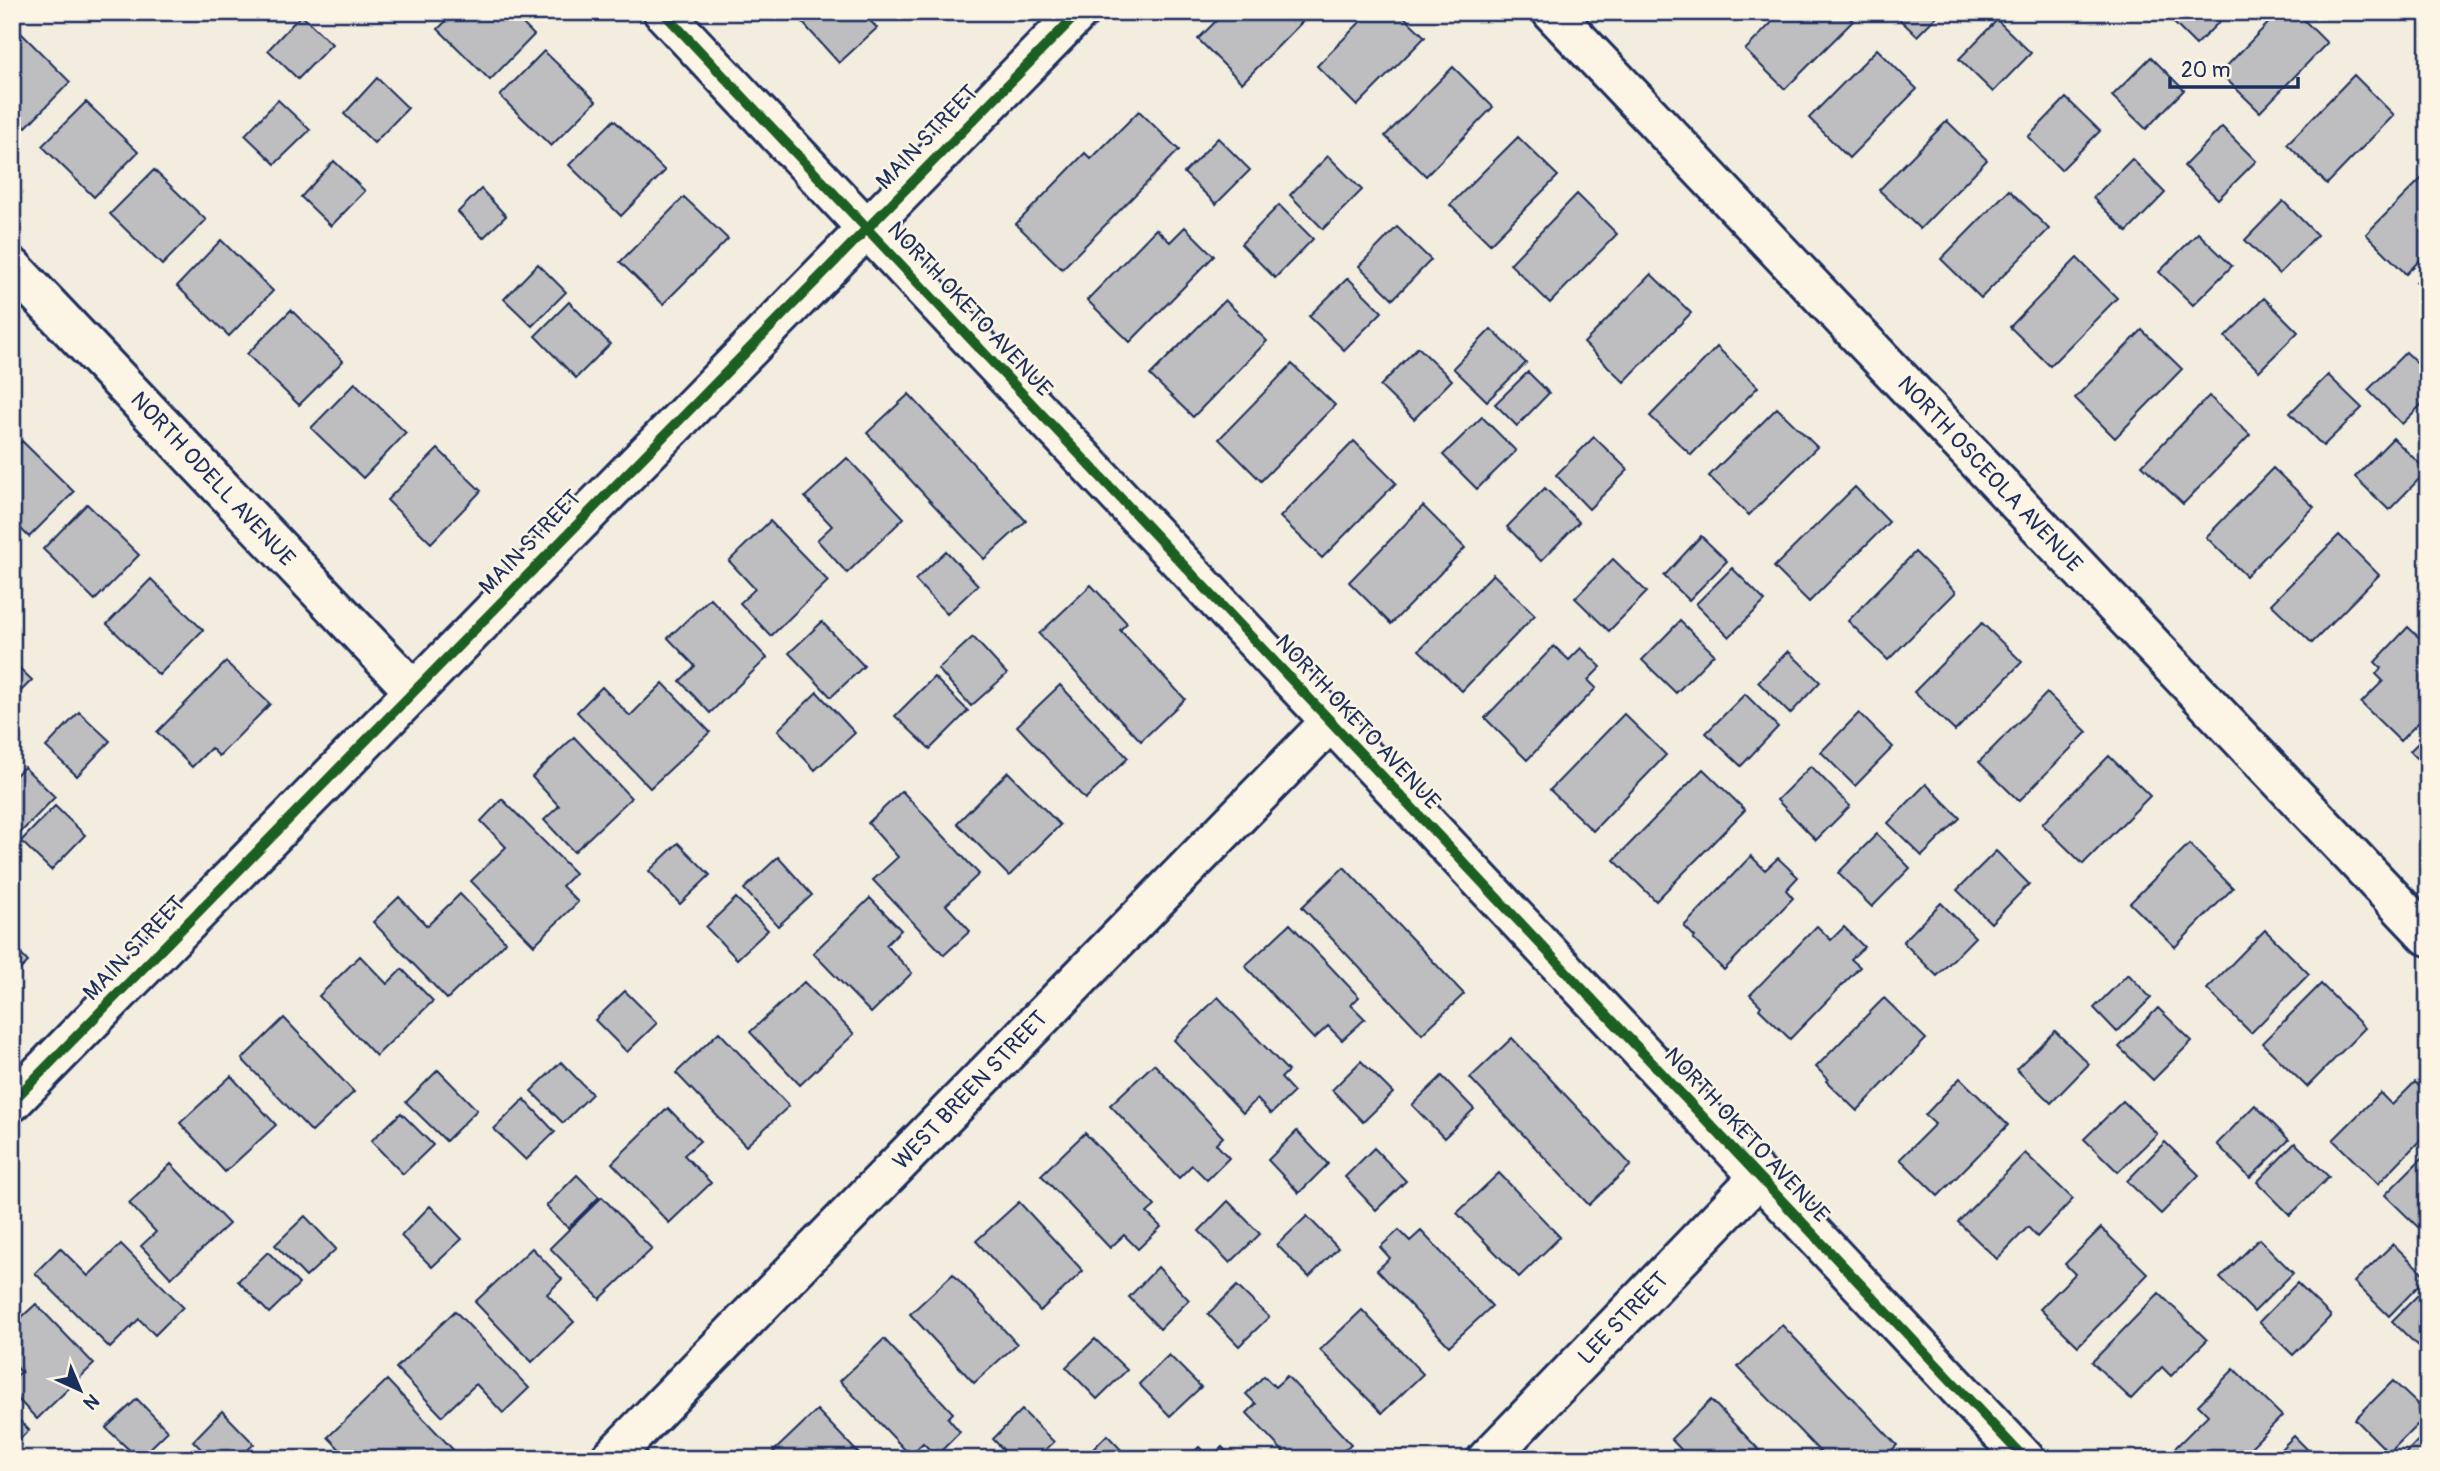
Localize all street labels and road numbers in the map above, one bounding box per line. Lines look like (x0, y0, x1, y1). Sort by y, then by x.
street label: MAIN STREET (870, 78, 984, 196)
street label: NORTH OKETO AVENUE (881, 215, 1059, 403)
street label: NORTH OSCEOLA AVENUE (1891, 370, 2089, 578)
street label: NORTH ODELL AVENUE (124, 386, 302, 573)
street label: MAIN STREET (473, 483, 587, 601)
street label: NORTH OKETO AVENUE (1269, 628, 1447, 816)
street label: MAIN STREET (77, 889, 191, 1007)
street label: WEST BREEN STREET (887, 1004, 1054, 1176)
street label: NORTH OKETO AVENUE (1658, 1041, 1836, 1229)
street label: LEE STREET (1572, 1265, 1675, 1371)

